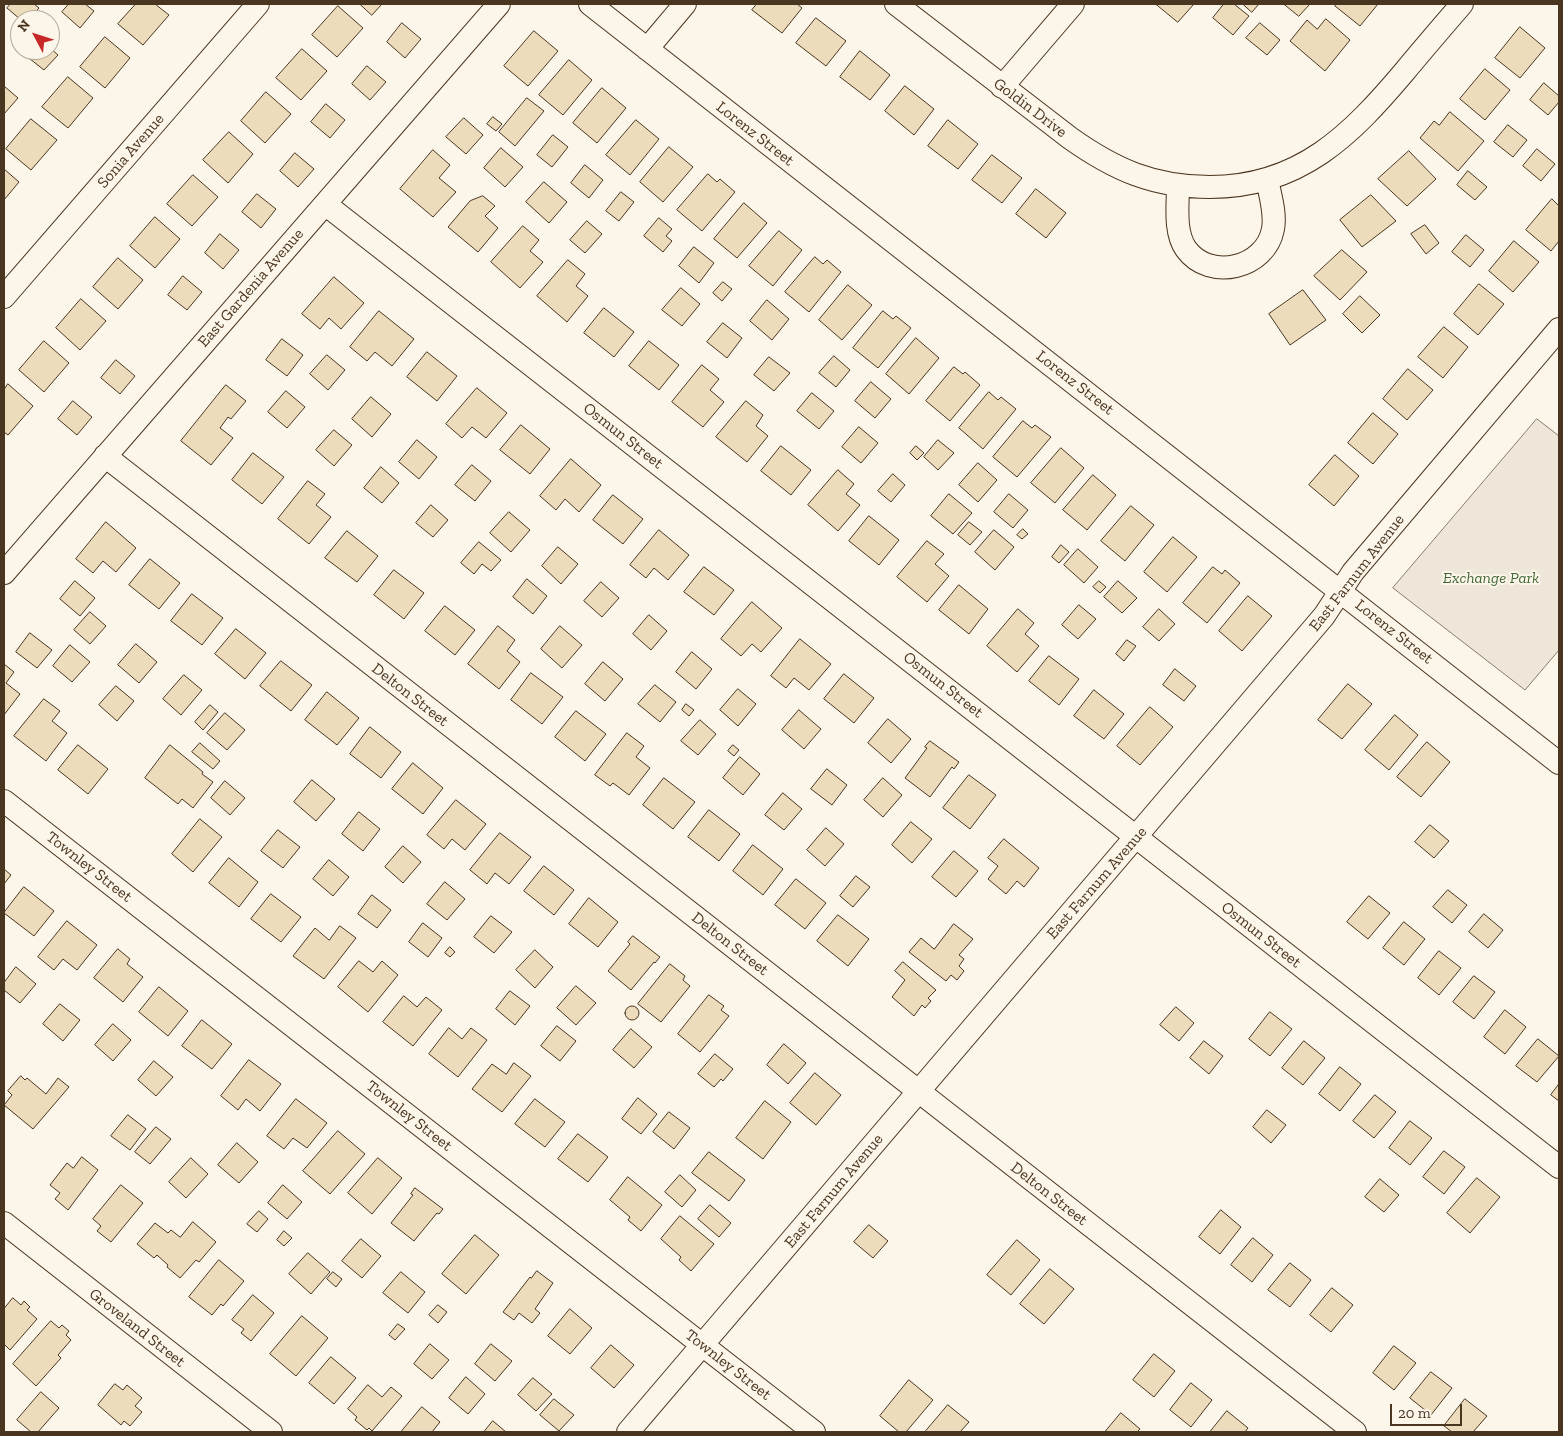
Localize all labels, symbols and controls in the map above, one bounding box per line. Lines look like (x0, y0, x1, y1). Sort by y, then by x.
north arrow (10, 10, 60, 60)
text: N (14, 16, 34, 35)
street label: Goldin Drive (989, 74, 1071, 142)
street label: Lorenz Street (712, 98, 798, 170)
street label: Sonia Avenue (93, 110, 169, 192)
street label: East Gardenia Avenue (194, 225, 308, 351)
street label: Lorenz Street (1032, 347, 1118, 419)
street label: Osmun Street (579, 399, 667, 473)
street label: East Farnum Avenue (1305, 511, 1409, 635)
park label: Exchange Park (1443, 568, 1539, 588)
street label: Lorenz Street (1351, 596, 1437, 668)
street label: Osmun Street (899, 648, 987, 722)
street label: Delton Street (368, 659, 452, 731)
street label: East Farnum Avenue (1043, 823, 1151, 943)
street label: Townley Street (42, 827, 136, 907)
street label: Osmun Street (1217, 898, 1305, 972)
street label: Delton Street (688, 908, 772, 980)
street label: Townley Street (362, 1076, 456, 1156)
street label: East Farnum Avenue (781, 1130, 887, 1252)
street label: Delton Street (1007, 1158, 1091, 1230)
street label: Groveland Street (85, 1284, 189, 1372)
street label: Townley Street (681, 1325, 775, 1405)
scale bar (1393, 1394, 1466, 1426)
text: 20 m (1398, 1404, 1431, 1422)

